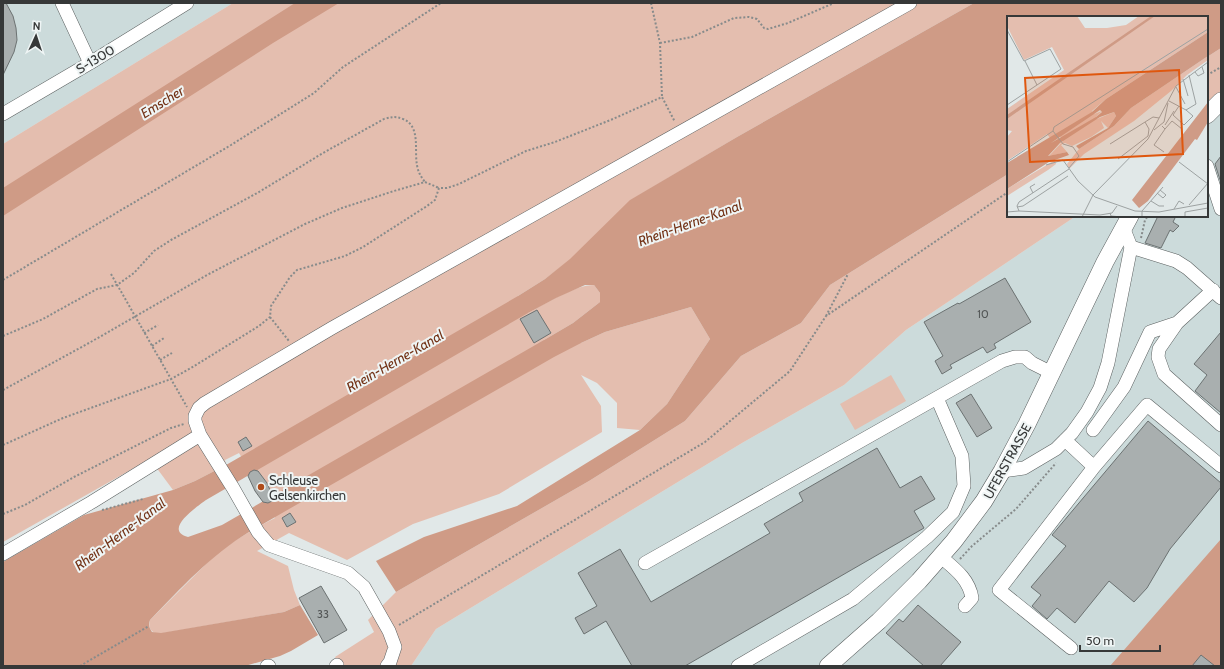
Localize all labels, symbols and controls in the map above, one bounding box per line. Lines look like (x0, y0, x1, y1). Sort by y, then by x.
north arrow (16, 16, 56, 56)
inset map (1007, 16, 1208, 217)
text: N (32, 19, 41, 33)
street label: S-1300 (73, 41, 117, 77)
water label: Emscher (137, 81, 188, 122)
water label: Rhein-Herne-Kanal (635, 196, 745, 250)
house number: 10 (977, 307, 989, 321)
water label: Rhein-Herne-Kanal (343, 325, 448, 396)
street label: UFERSTRASSE (980, 420, 1034, 502)
place label: Schleuse Gelsenkirchen (269, 472, 346, 503)
marker: Schleuse Gelsenkirchen (256, 482, 266, 492)
water label: Rhein-Herne-Kanal (71, 493, 170, 574)
house number: 33 (317, 607, 329, 621)
scale bar (1080, 627, 1160, 653)
text: 50 m (1086, 633, 1114, 648)

